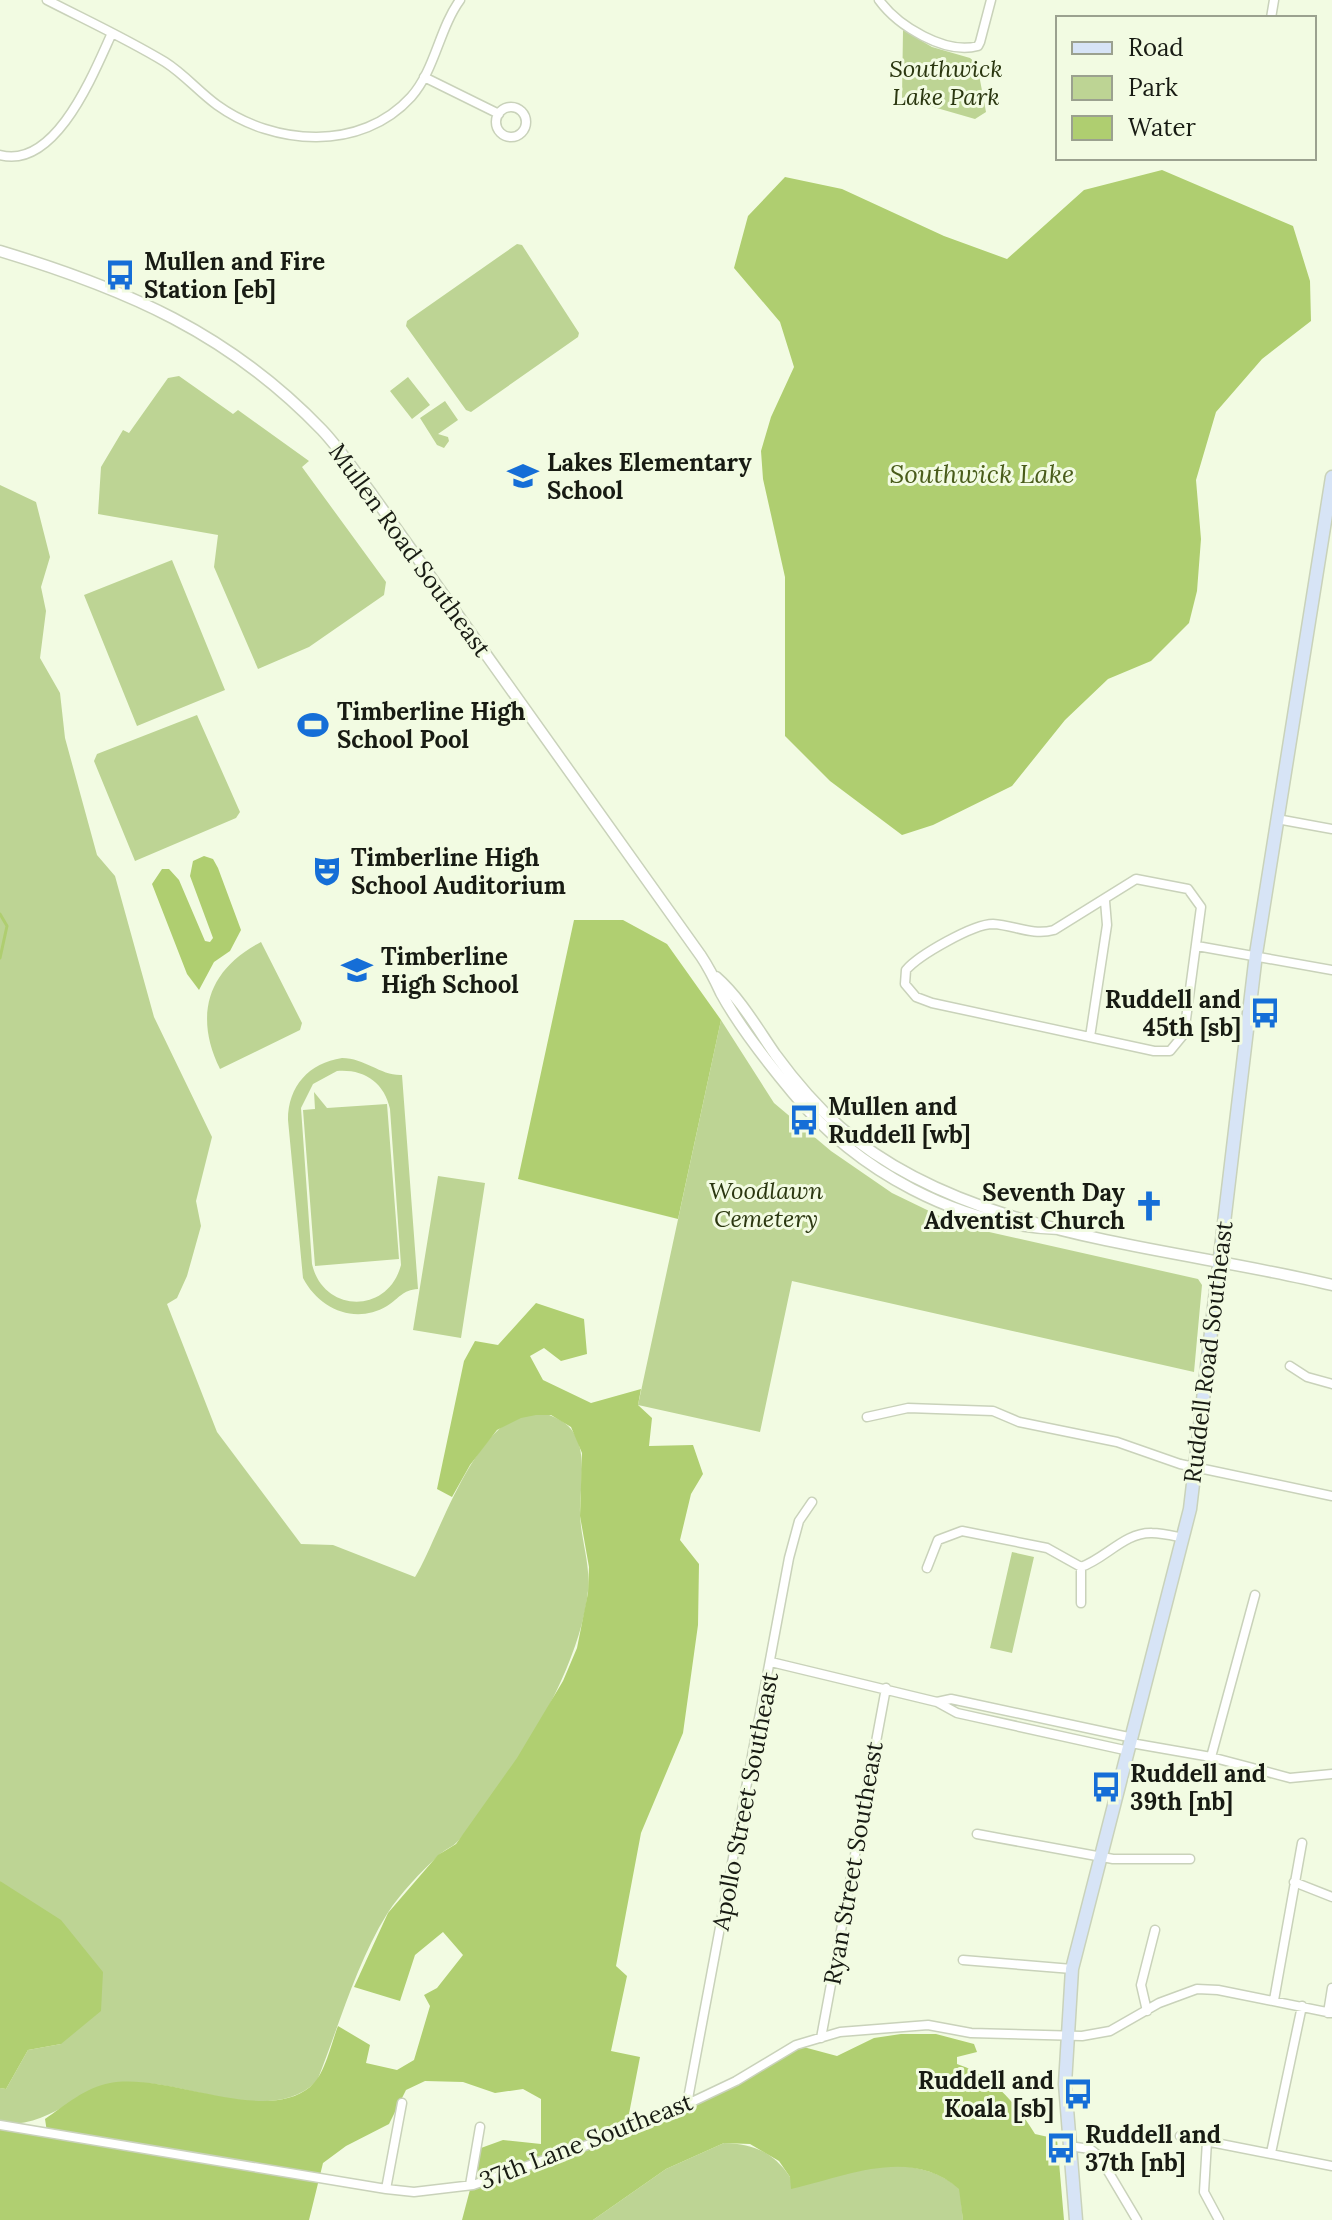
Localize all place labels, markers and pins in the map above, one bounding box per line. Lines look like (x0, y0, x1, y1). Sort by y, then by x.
place label: Mullen and Fire Station [eb] (144, 246, 325, 305)
bus stop icon: Mullen and Fire Station [eb] (103, 258, 137, 292)
place label: Lakes Elementary School (547, 447, 752, 506)
school or university icon: Lakes Elementary School (506, 459, 540, 493)
place label: Timberline High School Pool (337, 696, 525, 755)
sports icon: Timberline High School Pool (296, 708, 330, 742)
place label: Timberline High School Auditorium (351, 842, 566, 901)
theatre icon: Timberline High School Auditorium (310, 854, 344, 888)
place label: Timberline High School (381, 941, 519, 1000)
school or university icon: Timberline High School (340, 953, 374, 987)
place label: Ruddell and 45th [sb] (1105, 984, 1241, 1043)
bus stop icon: Ruddell and 45th [sb] (1248, 996, 1282, 1030)
place label: Mullen and Ruddell [wb] (828, 1091, 971, 1150)
bus stop icon: Mullen and Ruddell [wb] (787, 1103, 821, 1137)
place label: Seventh Day Adventist Church (924, 1177, 1126, 1236)
church icon: Seventh Day Adventist Church (1132, 1189, 1166, 1223)
place label: Ruddell and 39th [nb] (1130, 1758, 1266, 1817)
bus stop icon: Ruddell and 39th [nb] (1089, 1770, 1123, 1804)
place label: Ruddell and Koala [sb] (918, 2065, 1054, 2124)
bus stop icon: Ruddell and Koala [sb] (1061, 2077, 1095, 2111)
place label: Ruddell and 37th [nb] (1085, 2119, 1221, 2178)
bus stop icon: Ruddell and 37th [nb] (1044, 2131, 1078, 2165)

